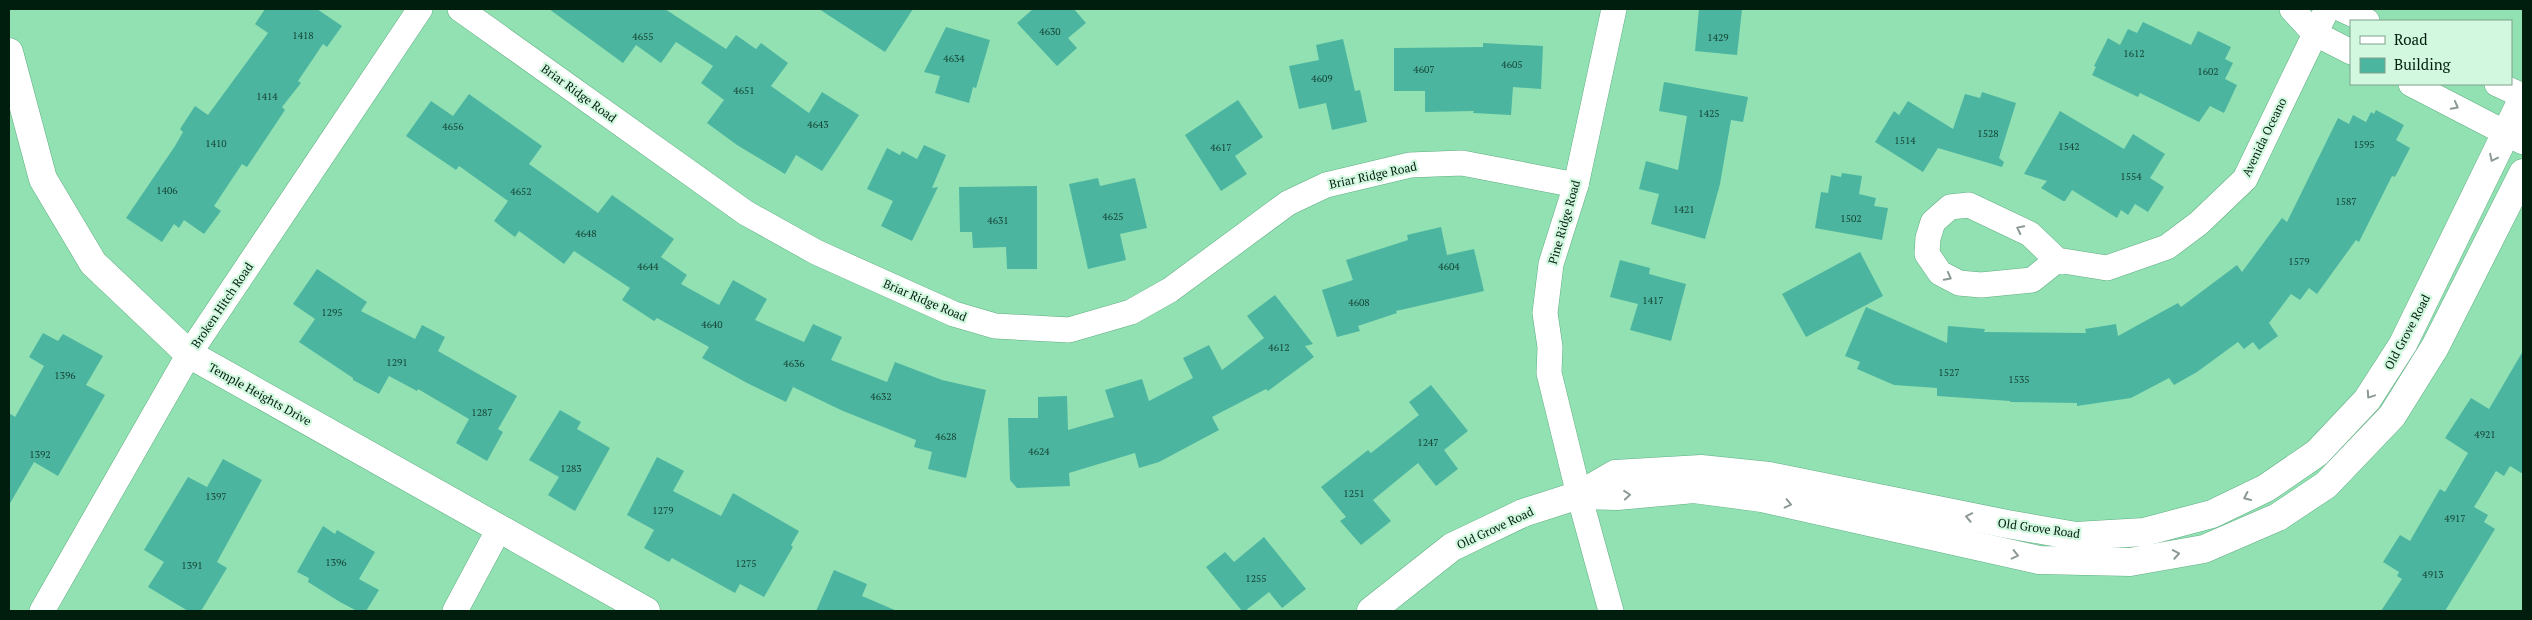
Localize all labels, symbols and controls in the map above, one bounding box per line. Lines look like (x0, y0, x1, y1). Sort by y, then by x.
legend (2350, 20, 2512, 85)
house number: 4630 (1039, 25, 1061, 38)
house number: 1418 (292, 29, 314, 42)
text: Road (2394, 29, 2427, 49)
house number: 4655 (632, 30, 654, 43)
house number: 1429 (1707, 31, 1729, 44)
house number: 1612 (2123, 47, 2145, 60)
house number: 4634 (943, 52, 965, 65)
text: Building (2394, 54, 2452, 74)
house number: 4605 (1501, 58, 1523, 71)
street label: Briar Ridge Road (539, 61, 620, 125)
house number: 4607 (1413, 63, 1435, 76)
house number: 1602 (2197, 65, 2219, 78)
house number: 4609 (1311, 72, 1333, 85)
house number: 4651 (733, 84, 755, 97)
house number: 1414 (256, 90, 278, 103)
street label: Avenida Oceano (2238, 95, 2290, 179)
one-way arrow (2449, 100, 2458, 110)
house number: 1425 (1698, 107, 1720, 120)
house number: 4643 (807, 118, 829, 131)
house number: 4656 (442, 120, 464, 133)
house number: 1528 (1977, 127, 1999, 140)
house number: 1514 (1894, 134, 1916, 147)
house number: 1410 (205, 137, 227, 150)
house number: 1595 (2353, 138, 2375, 151)
house number: 1542 (2058, 140, 2080, 153)
house number: 4617 (1210, 141, 1232, 154)
one-way arrow (2490, 152, 2500, 161)
street label: Briar Ridge Road (1328, 158, 1418, 192)
house number: 1554 (2120, 170, 2142, 183)
street label: Pine Ridge Road (1545, 178, 1583, 266)
house number: 1406 (156, 184, 178, 197)
house number: 4652 (510, 185, 532, 198)
house number: 1587 (2335, 195, 2357, 208)
house number: 1421 (1673, 203, 1695, 216)
house number: 4625 (1102, 210, 1124, 223)
house number: 1502 (1840, 212, 1862, 225)
house number: 4631 (987, 214, 1009, 227)
one-way arrow (2016, 225, 2025, 236)
house number: 4648 (575, 227, 597, 240)
house number: 1579 (2288, 255, 2310, 268)
street label: Broken Hitch Road (188, 259, 256, 351)
house number: 4644 (637, 260, 659, 273)
house number: 4604 (1438, 260, 1460, 273)
one-way arrow (1942, 271, 1951, 281)
street label: Briar Ridge Road (881, 276, 969, 324)
street label: Old Grove Road (2381, 292, 2433, 372)
house number: 1417 (1642, 294, 1664, 307)
house number: 4608 (1348, 296, 1370, 309)
house number: 1295 (321, 306, 343, 319)
house number: 4640 (701, 318, 723, 331)
house number: 4612 (1268, 341, 1290, 354)
house number: 1291 (386, 356, 408, 369)
house number: 4636 (783, 357, 805, 370)
street label: Temple Heights Drive (206, 359, 314, 429)
house number: 1527 (1938, 366, 1960, 379)
house number: 1396 (54, 369, 76, 382)
house number: 1535 (2008, 373, 2030, 386)
one-way arrow (2367, 389, 2376, 398)
house number: 4632 (870, 390, 892, 403)
house number: 1287 (471, 406, 493, 419)
house number: 4921 (2474, 428, 2496, 441)
house number: 4628 (935, 430, 957, 443)
house number: 1247 (1417, 436, 1439, 449)
house number: 4624 (1028, 445, 1050, 458)
house number: 1392 (29, 448, 51, 461)
house number: 1283 (560, 462, 582, 475)
house number: 1251 (1343, 487, 1365, 500)
house number: 1397 (205, 490, 227, 503)
one-way arrow (1624, 490, 1632, 501)
one-way arrow (2243, 491, 2252, 502)
one-way arrow (1784, 498, 1793, 509)
house number: 1279 (652, 504, 674, 517)
street label: Old Grove Road (1454, 504, 1536, 552)
one-way arrow (1965, 512, 1974, 523)
house number: 4917 (2444, 512, 2466, 525)
street label: Old Grove Road (1997, 515, 2081, 541)
one-way arrow (2011, 549, 2020, 560)
one-way arrow (2172, 549, 2181, 559)
house number: 1396 (325, 556, 347, 569)
house number: 1275 (735, 557, 757, 570)
house number: 1391 (181, 559, 203, 572)
house number: 4913 (2422, 568, 2444, 581)
house number: 1255 (1245, 572, 1267, 585)

